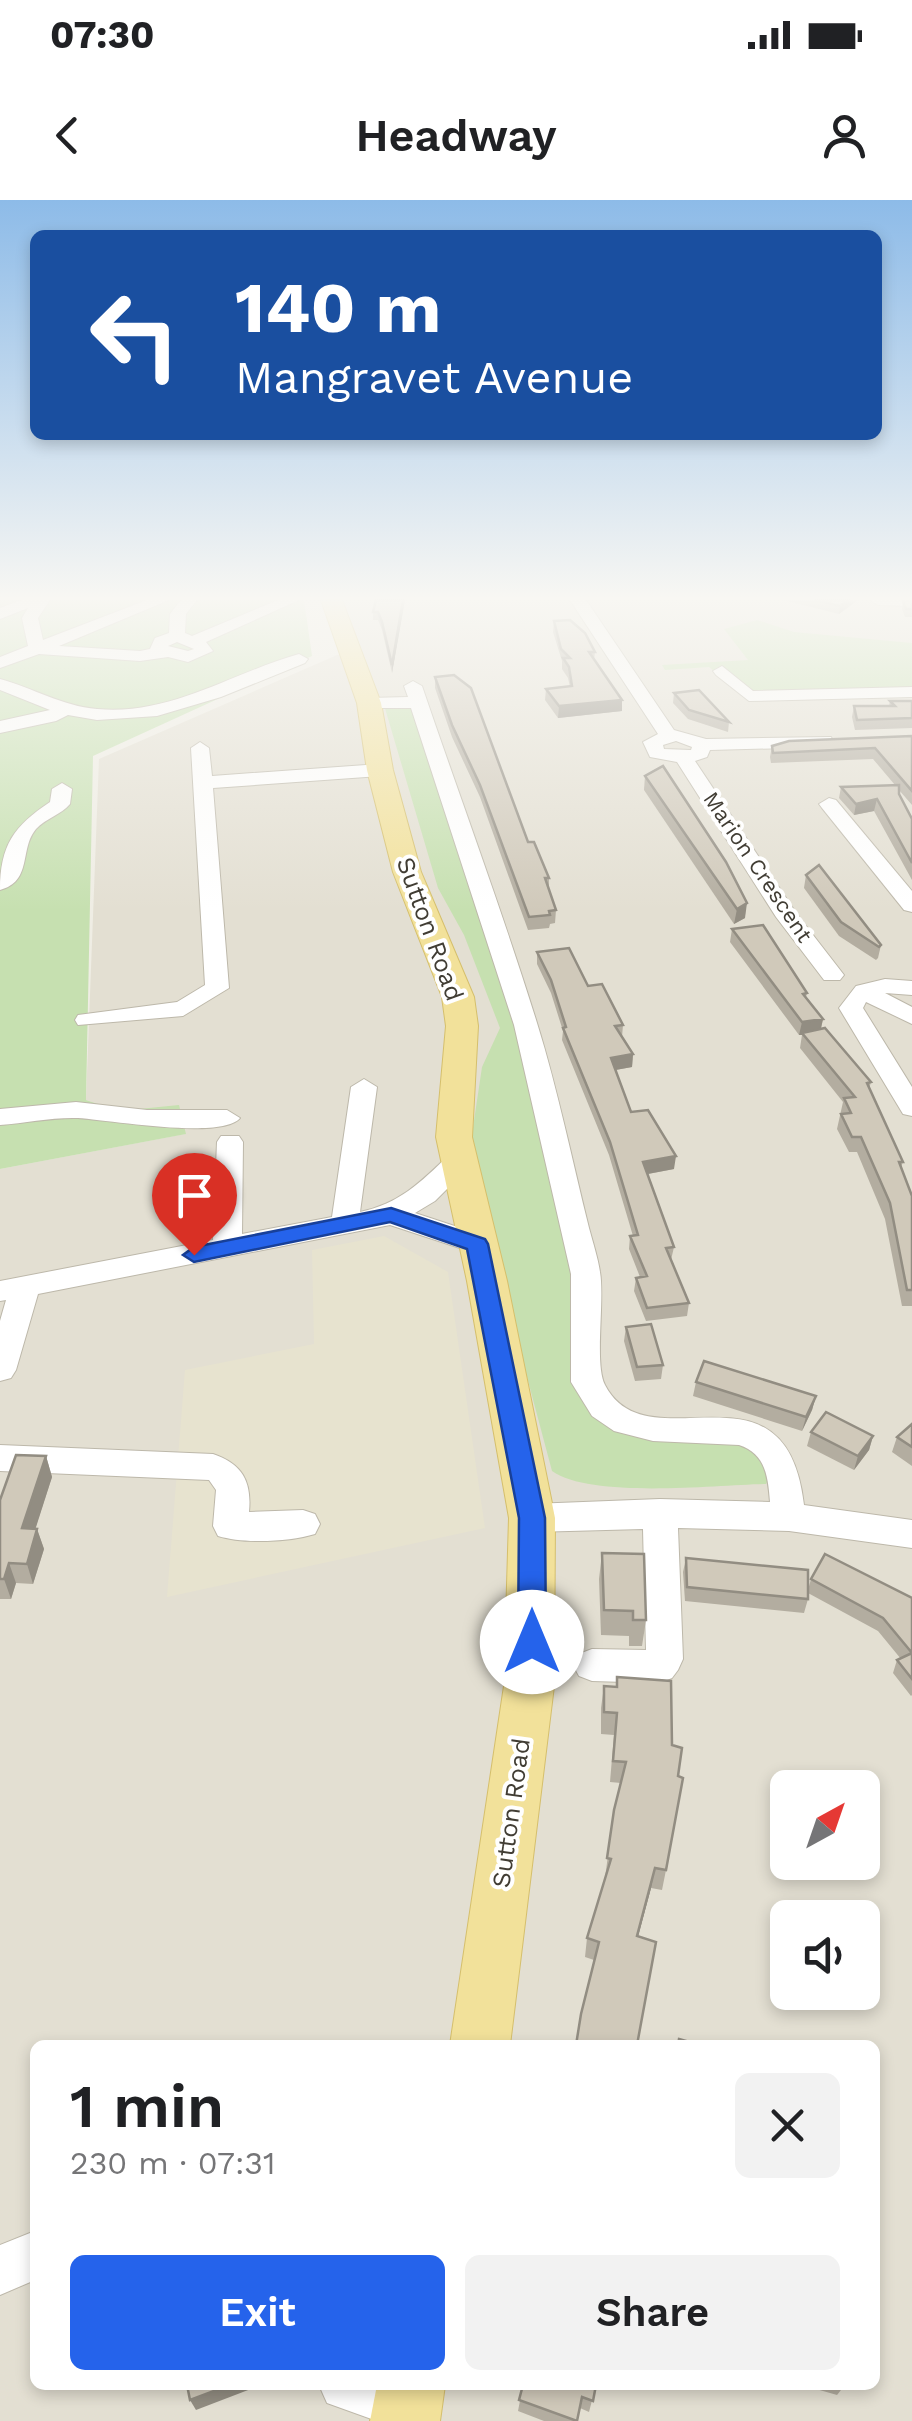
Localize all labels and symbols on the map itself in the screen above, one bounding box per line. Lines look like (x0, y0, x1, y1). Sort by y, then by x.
street label: Marion Crescent (698, 787, 818, 947)
street label: Sutton Road (391, 853, 469, 1005)
pin (152, 1153, 237, 1256)
position arrow (480, 1590, 584, 1694)
street label: Sutton Road (486, 1736, 536, 1890)
north arrow (770, 1770, 880, 1880)

